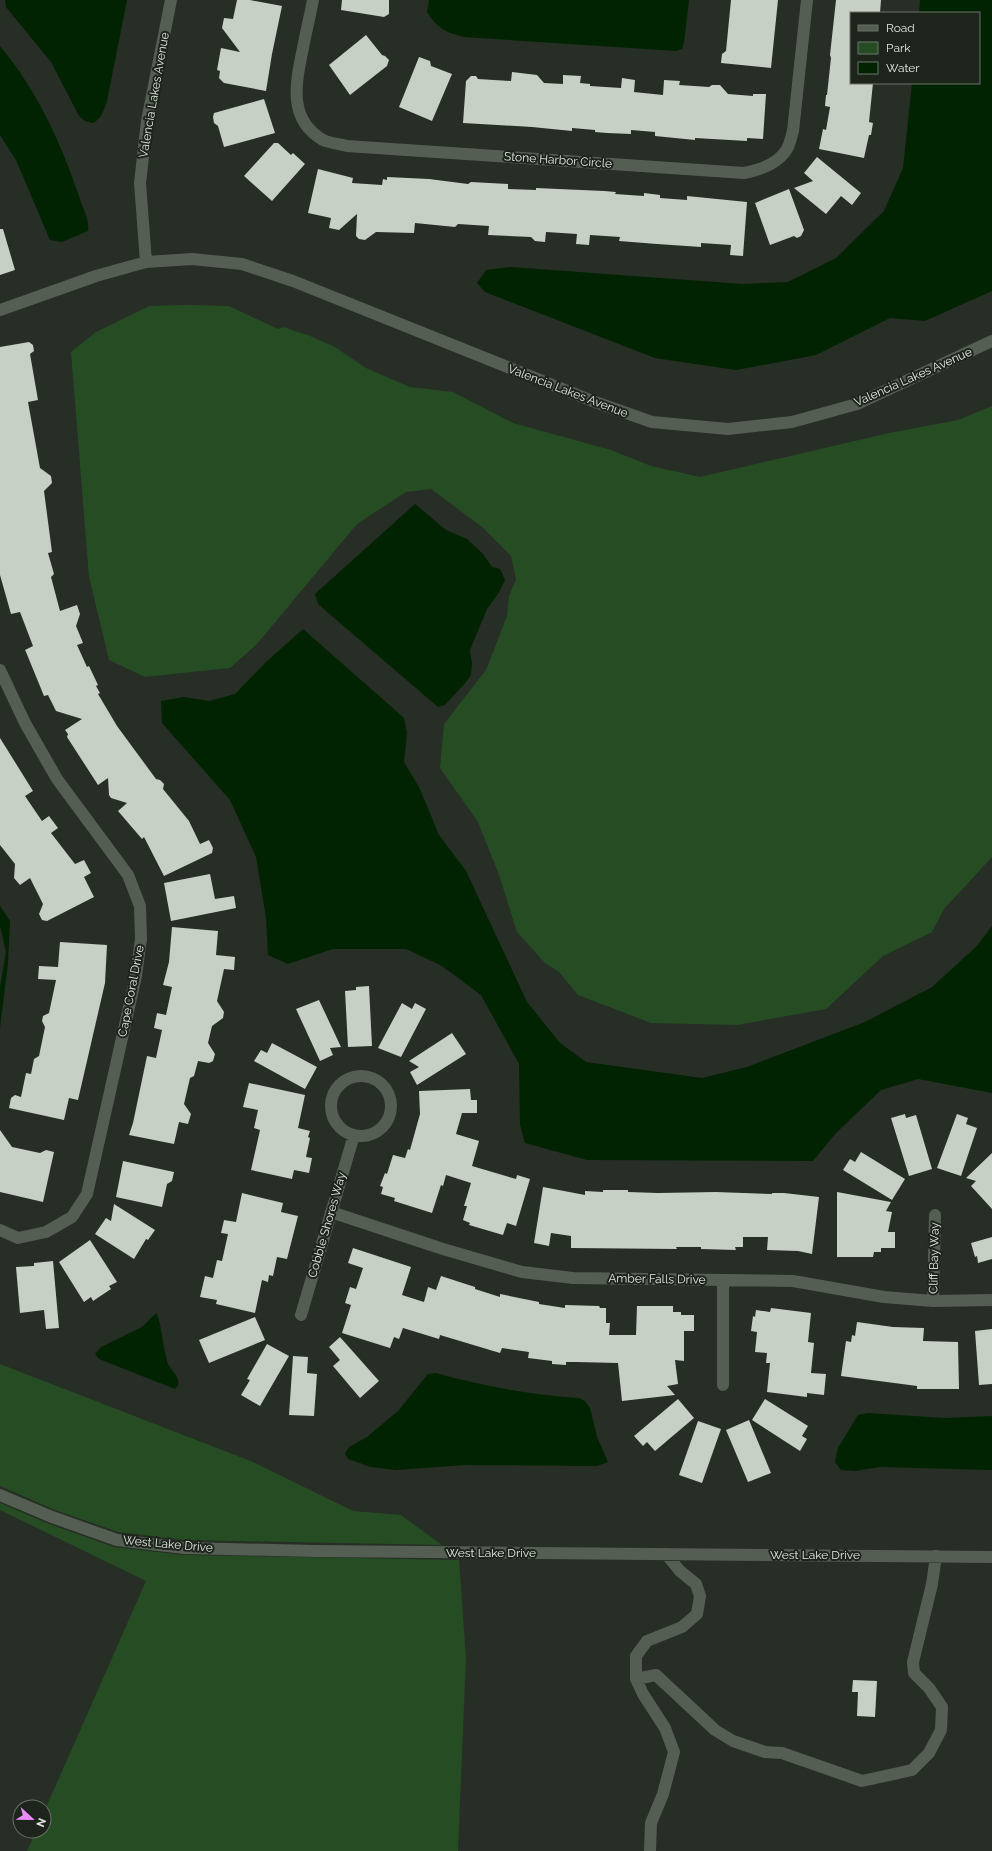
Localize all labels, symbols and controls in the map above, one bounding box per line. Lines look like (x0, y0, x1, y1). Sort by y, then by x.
legend (850, 12, 980, 84)
text: Road (886, 21, 915, 35)
street label: Valencia Lakes Avenue (136, 31, 172, 159)
text: Park (886, 41, 911, 55)
text: Water (886, 61, 920, 75)
street label: Stone Harbor Circle (504, 149, 612, 171)
street label: Valencia Lakes Avenue (852, 345, 974, 409)
street label: Valencia Lakes Avenue (506, 362, 630, 420)
street label: Cape Coral Drive (115, 944, 147, 1038)
street label: Cobble Shores Way (305, 1170, 349, 1279)
street label: Cliff Bay Way (926, 1221, 942, 1294)
street label: Amber Falls Drive (608, 1271, 706, 1287)
street label: West Lake Drive (123, 1533, 213, 1555)
street label: West Lake Drive (446, 1546, 536, 1560)
street label: West Lake Drive (770, 1548, 860, 1562)
north arrow (12, 1799, 52, 1839)
text: N (33, 1816, 48, 1829)

